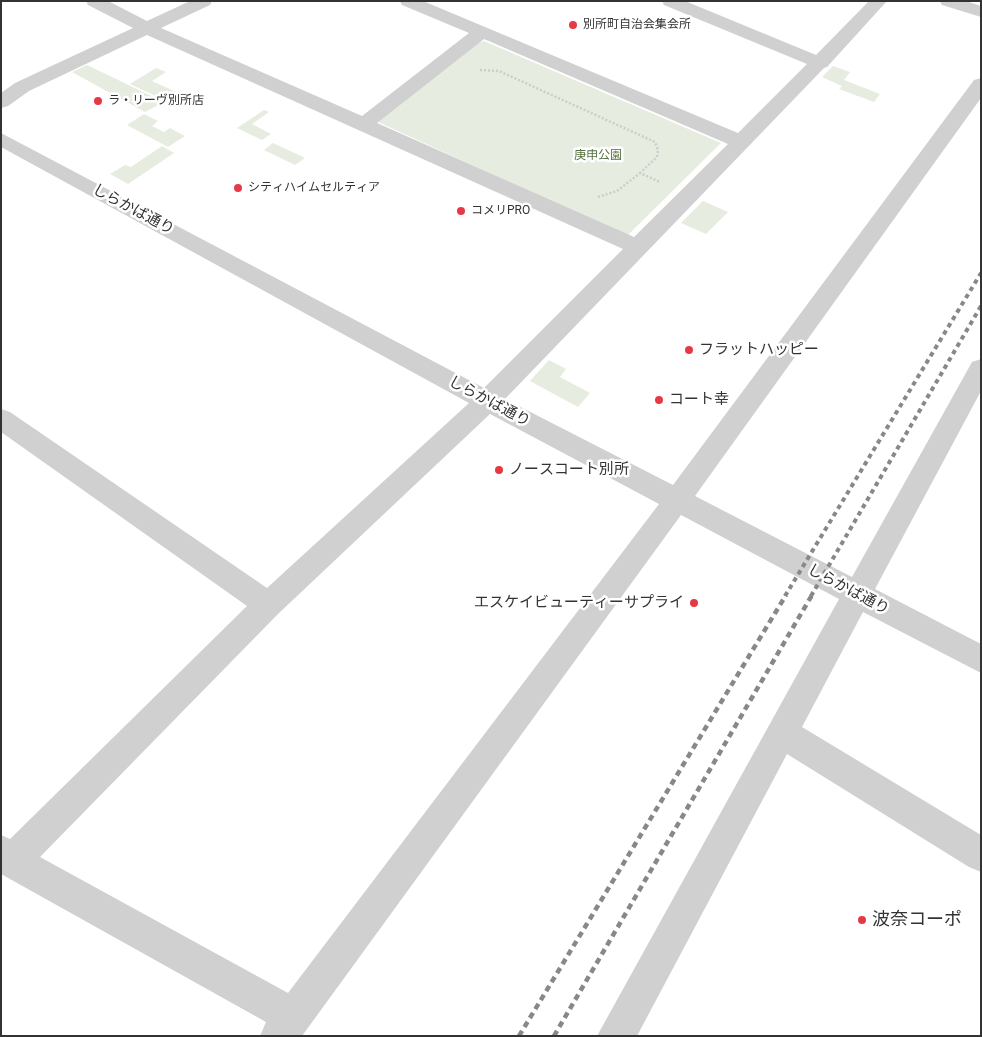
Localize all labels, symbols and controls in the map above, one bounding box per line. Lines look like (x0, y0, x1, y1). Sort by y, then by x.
place label: 別所町自治会集会所 (583, 18, 691, 32)
marker: 別所町自治会集会所 (567, 19, 579, 31)
place label: ラ・リーヴ別所店 (108, 94, 204, 108)
marker: ラ・リーヴ別所店 (92, 95, 104, 107)
park label: 庚申公園 (574, 149, 622, 163)
street label: しらかば通り (89, 181, 177, 239)
place label: シティハイムセルティア (248, 181, 380, 195)
marker: シティハイムセルティア (232, 182, 244, 194)
place label: コメリPRO (471, 204, 530, 218)
marker: コメリPRO (455, 205, 467, 217)
place label: フラットハッピー (699, 341, 819, 359)
marker: フラットハッピー (683, 344, 695, 356)
street label: しらかば通り (445, 373, 533, 431)
place label: コート幸 (669, 391, 729, 409)
marker: コート幸 (653, 394, 665, 406)
place label: ノースコート別所 (509, 461, 629, 479)
marker: ノースコート別所 (493, 464, 505, 476)
street label: しらかば通り (804, 561, 892, 619)
place label: エスケイビューティーサプライ (474, 594, 684, 612)
marker: エスケイビューティーサプライ (688, 597, 700, 609)
place label: 波奈コーポ (872, 909, 962, 931)
marker: 波奈コーポ (856, 914, 868, 926)

